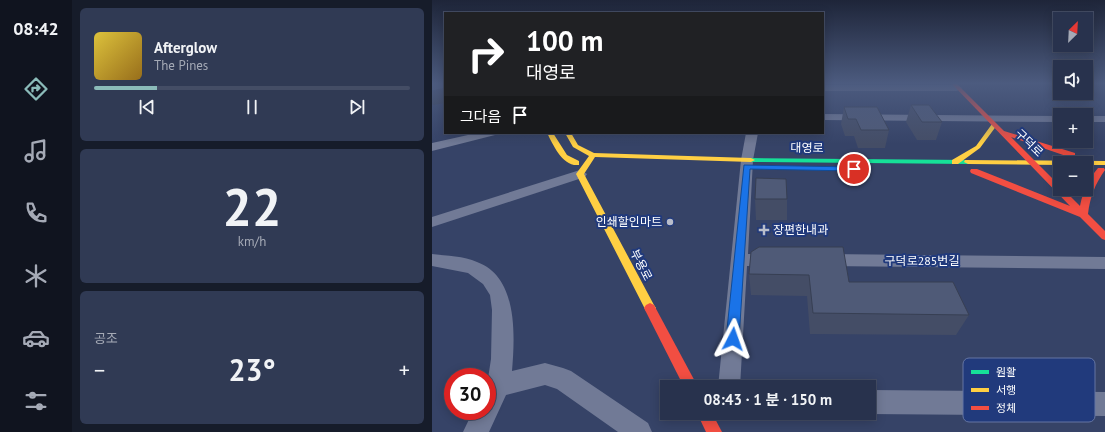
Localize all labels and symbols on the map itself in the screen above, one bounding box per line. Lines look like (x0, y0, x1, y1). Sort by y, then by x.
north arrow (1053, 12, 1093, 52)
street label: 구덕로 (1012, 126, 1046, 160)
street label: 대영로 (790, 140, 824, 155)
pin (837, 152, 871, 186)
place label: 인쇄할인마트 (596, 214, 662, 229)
marker: 인쇄할인마트 (665, 217, 675, 227)
place label: 장편한내과 (773, 222, 828, 237)
marker: 장편한내과 (758, 224, 770, 236)
street label: 부용로 (627, 247, 656, 283)
street label: 구덕로285번길 (885, 253, 959, 268)
position arrow (712, 318, 754, 360)
legend (963, 358, 1095, 422)
text: 원활 (996, 365, 1016, 379)
speed limit sign: 30 (444, 368, 496, 420)
text: 서행 (996, 383, 1016, 397)
text: 정체 (996, 401, 1016, 415)

